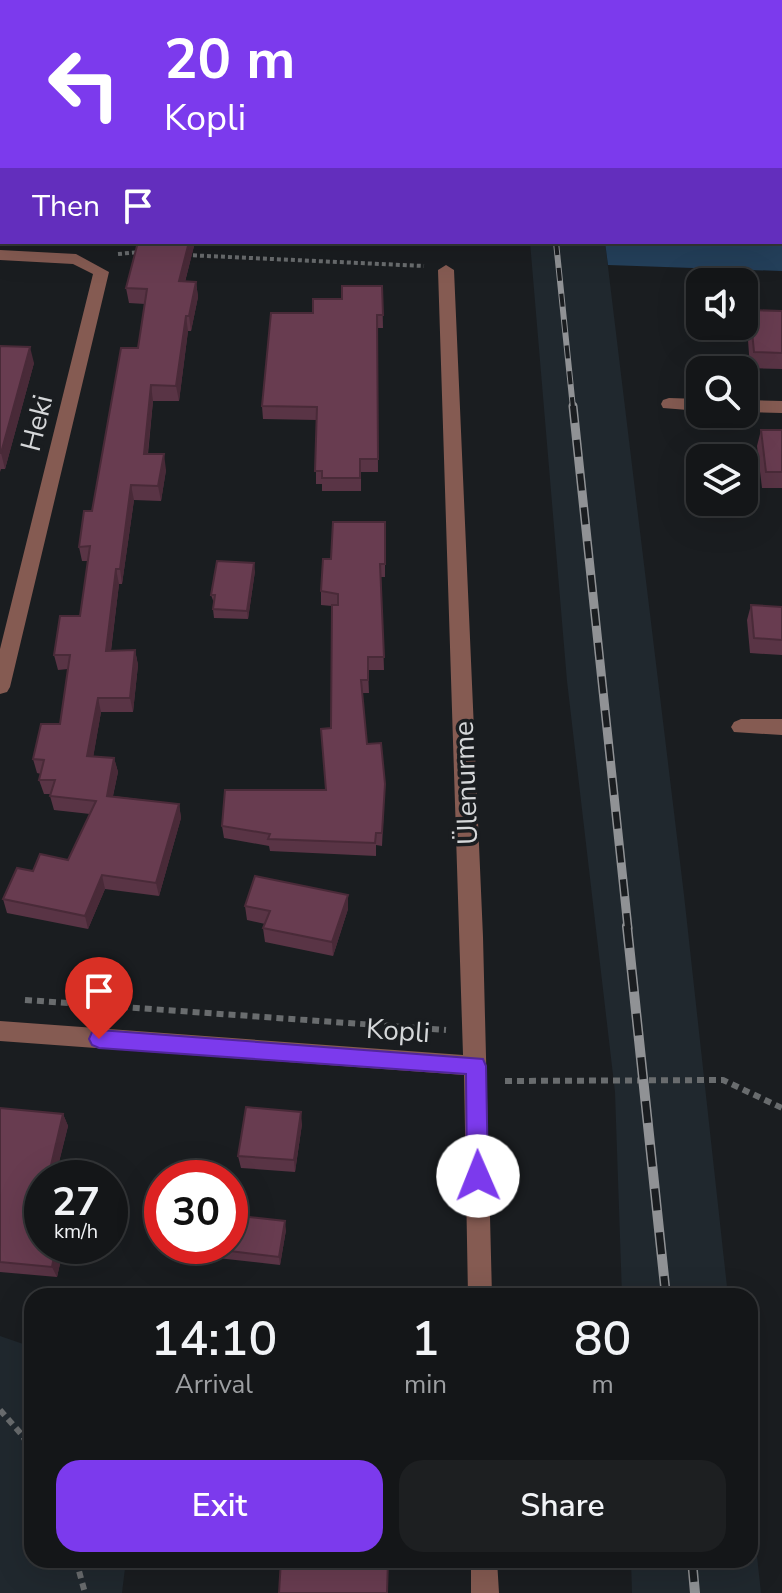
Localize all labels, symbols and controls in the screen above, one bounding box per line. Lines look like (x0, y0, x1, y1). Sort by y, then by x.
text: 20 m (164, 21, 295, 98)
icon: left (32, 32, 136, 136)
text: Kopli (164, 94, 246, 143)
icon: arrive (116, 184, 160, 228)
text: Then (32, 186, 100, 227)
map controls (686, 268, 758, 516)
button: sound (686, 268, 758, 340)
button: search (686, 356, 758, 428)
street label: Heki (12, 391, 62, 455)
button: layers (686, 444, 758, 516)
street label: Ülenurme (445, 720, 487, 846)
pin (65, 957, 133, 1039)
icon: arrive (77, 969, 121, 1013)
street label: Kopli (365, 1010, 431, 1052)
position arrow (436, 1134, 520, 1218)
speed limit sign: 30 (144, 1160, 248, 1264)
text: 27 (52, 1175, 100, 1229)
text: km/h (54, 1218, 98, 1245)
text: 14:10 (151, 1306, 277, 1372)
text: 1 (411, 1306, 440, 1372)
text: 80 (574, 1306, 631, 1372)
text: Arrival (175, 1367, 253, 1402)
text: min (404, 1367, 447, 1402)
text: m (591, 1367, 614, 1402)
button: Exit (56, 1460, 383, 1552)
button: Share (399, 1460, 726, 1552)

